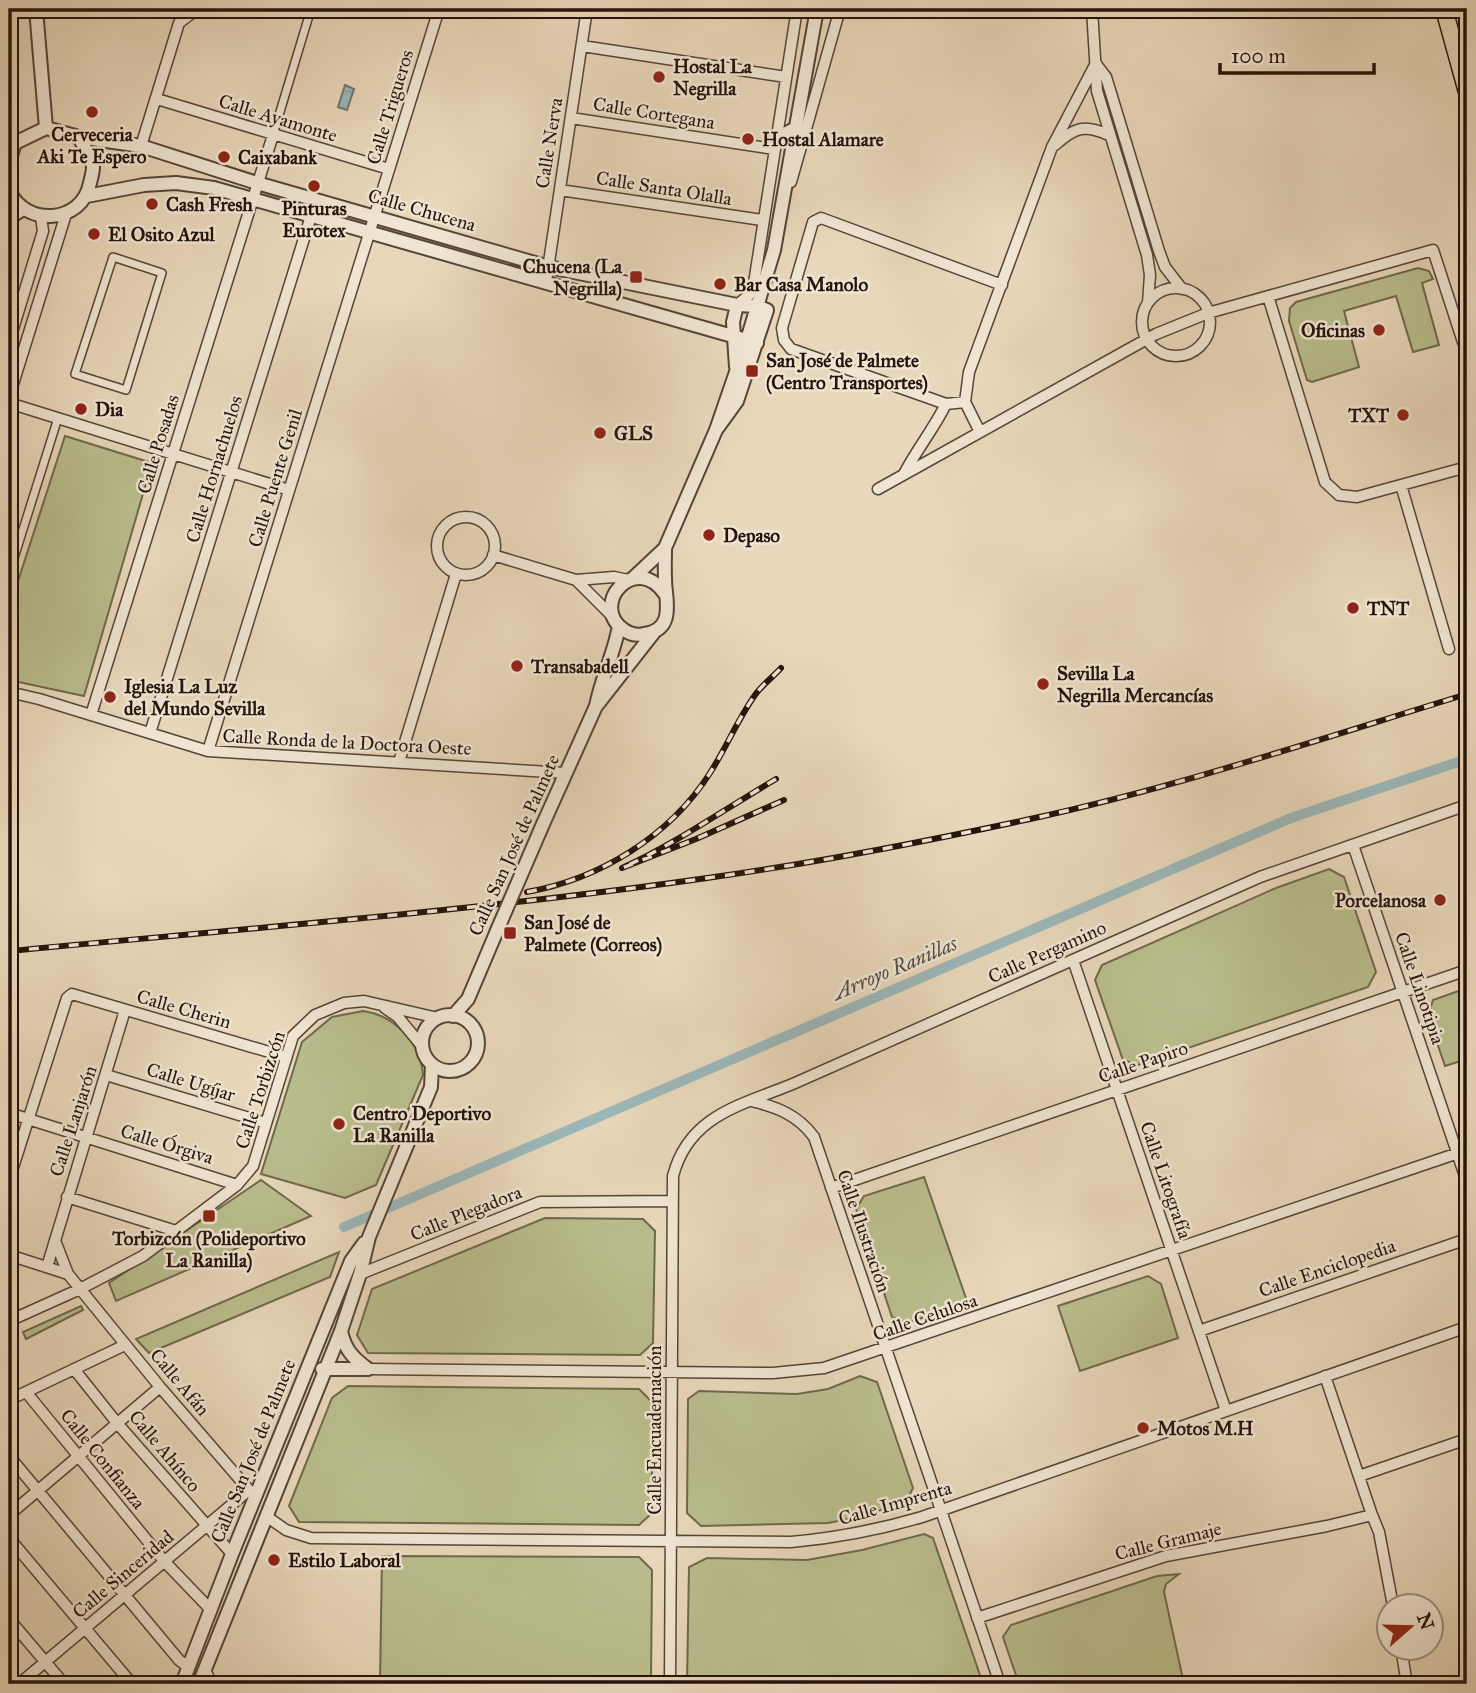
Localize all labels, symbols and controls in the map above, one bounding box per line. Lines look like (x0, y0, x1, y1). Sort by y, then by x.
scale bar (1220, 32, 1374, 76)
text: 100 m (1231, 43, 1286, 69)
street label: Calle Trigueros (362, 47, 419, 168)
place label: Hostal La Negrilla (673, 55, 753, 101)
marker: Hostal La Negrilla (651, 69, 667, 85)
street label: Calle Ayamonte (216, 89, 340, 147)
street label: Calle Cortegana (591, 92, 717, 135)
street label: Calle Nerva (530, 95, 568, 190)
marker: Cerveceria Aki Te Espero (84, 104, 100, 120)
place label: Cerveceria Aki Te Espero (35, 123, 147, 169)
place label: Hostal Alamare (762, 128, 884, 151)
marker: Hostal Alamare (740, 131, 756, 147)
place label: Caixabank (238, 146, 318, 169)
marker: Caixabank (216, 149, 232, 165)
street label: Calle Santa Olalla (594, 166, 734, 210)
marker: Pinturas Eurotex (306, 178, 322, 194)
street label: Calle Chucena (365, 184, 479, 237)
place label: Cash Fresh (166, 193, 253, 216)
marker: Cash Fresh (144, 196, 160, 212)
place label: Pinturas Eurotex (281, 197, 347, 242)
place label: El Osito Azul (108, 223, 216, 246)
marker: El Osito Azul (86, 226, 102, 242)
place label: Chucena (La Negrilla) (523, 255, 623, 301)
marker: Chucena (La Negrilla) (628, 269, 644, 285)
place label: Bar Casa Manolo (734, 273, 868, 296)
marker: Bar Casa Manolo (712, 276, 728, 292)
place label: Oficinas (1301, 319, 1365, 342)
marker: Oficinas (1371, 322, 1387, 338)
place label: San José de Palmete (Centro Transportes) (766, 349, 928, 395)
marker: San José de Palmete (Centro Transportes) (744, 363, 760, 379)
street label: Calle Posadas (132, 391, 184, 497)
street label: Calle Hornachuelos (181, 393, 247, 545)
place label: Dia (95, 398, 124, 421)
marker: Dia (73, 401, 89, 417)
place label: TXT (1347, 404, 1389, 427)
street label: Calle Puente Genil (243, 405, 307, 550)
marker: TXT (1395, 407, 1411, 423)
place label: GLS (614, 422, 653, 445)
marker: GLS (592, 425, 608, 441)
place label: Depaso (723, 524, 780, 548)
marker: Depaso (701, 527, 717, 543)
place label: TNT (1366, 597, 1409, 620)
marker: TNT (1345, 600, 1361, 616)
place label: Transabadell (530, 655, 630, 678)
marker: Transabadell (509, 658, 525, 674)
place label: Sevilla La Negrilla Mercancías (1057, 662, 1213, 708)
place label: Iglesia La Luz del Mundo Sevilla (124, 675, 266, 720)
marker: Sevilla La Negrilla Mercancías (1035, 676, 1051, 692)
marker: Iglesia La Luz del Mundo Sevilla (102, 689, 118, 705)
street label: Calle Ronda de la Doctora Oeste (222, 724, 472, 760)
street label: Calle San José de Palmete (464, 751, 565, 940)
place label: Porcelanosa (1335, 889, 1427, 912)
marker: Porcelanosa (1432, 892, 1448, 908)
place label: San José de Palmete (Correos) (524, 911, 662, 957)
street label: Calle Pergamino (984, 916, 1110, 989)
marker: San José de Palmete (Correos) (502, 925, 518, 941)
street label: Calle Linotipia (1390, 929, 1450, 1048)
water label: Arroyo Ranillas (827, 930, 962, 1007)
street label: Calle Cherin (134, 985, 234, 1033)
street label: Calle Torbizcón (230, 1028, 290, 1152)
street label: Calle Papiro (1095, 1036, 1191, 1088)
street label: Calle Ugíjar (144, 1058, 239, 1108)
street label: Calle Lanjarón (44, 1063, 102, 1179)
place label: Centro Deportivo La Ranilla (353, 1102, 492, 1147)
marker: Centro Deportivo La Ranilla (331, 1116, 347, 1132)
street label: Calle Órgiva (118, 1118, 217, 1170)
street label: Calle Litografía (1134, 1118, 1197, 1243)
street label: Calle Ilustración (832, 1167, 896, 1295)
street label: Calle Plegadora (407, 1180, 526, 1247)
marker: Torbizcón (Polideportivo La Ranilla) (201, 1208, 217, 1224)
place label: Torbizcón (Polideportivo La Ranilla) (111, 1227, 306, 1273)
street label: Calle Enciclopedia (1256, 1233, 1399, 1302)
street label: Calle Celulosa (870, 1288, 981, 1346)
street label: Calle Afán (145, 1344, 215, 1420)
street label: Calle Encuadernación (643, 1345, 666, 1515)
street label: Calle San José de Palmete (206, 1356, 301, 1547)
street label: Calle Confianza (56, 1404, 151, 1514)
street label: Calle Ahínco (124, 1405, 206, 1497)
place label: Motos M.H (1157, 1417, 1254, 1440)
marker: Motos M.H (1135, 1420, 1151, 1436)
street label: Calle Imprenta (836, 1476, 955, 1530)
street label: Calle Gramaje (1112, 1517, 1224, 1565)
street label: Calle Sinceridad (68, 1525, 179, 1623)
place label: Estilo Laboral (288, 1549, 401, 1572)
marker: Estilo Laboral (266, 1552, 282, 1568)
north arrow (1374, 1592, 1444, 1662)
text: N (1412, 1610, 1439, 1633)

